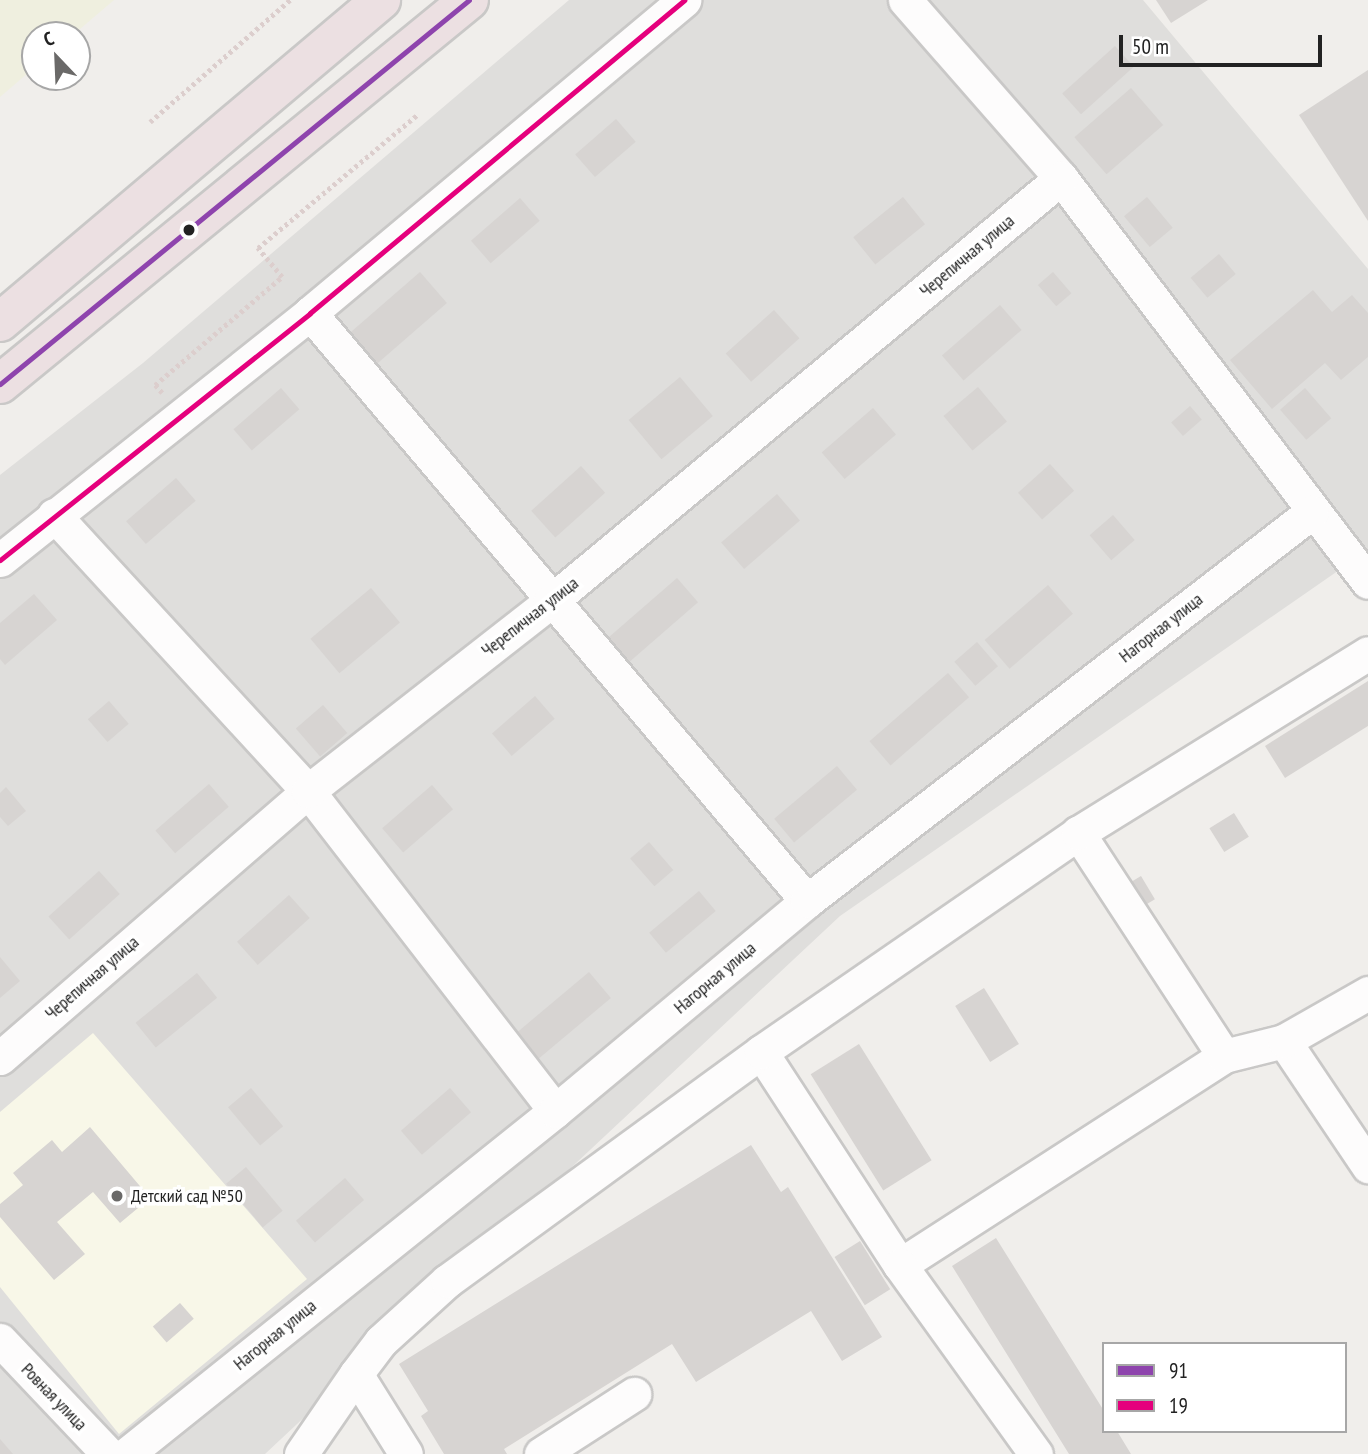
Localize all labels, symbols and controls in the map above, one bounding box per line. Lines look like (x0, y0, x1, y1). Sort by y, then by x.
north arrow (21, 21, 91, 91)
scale bar (1123, 21, 1326, 65)
text: С (40, 26, 57, 51)
text: 50 m (1132, 33, 1169, 60)
street label: Черепичная улица (915, 210, 1019, 302)
unlabelled marker (182, 223, 196, 237)
street label: Черепичная улица (477, 572, 583, 662)
street label: Нагорная улица (1115, 589, 1207, 667)
street label: Черепичная улица (41, 931, 143, 1025)
street label: Нагорная улица (670, 937, 760, 1019)
place label: Детский сад №50 (131, 1185, 243, 1207)
marker: Детский сад №50 (109, 1188, 125, 1204)
street label: Нагорная улица (229, 1295, 321, 1375)
legend (1102, 1342, 1347, 1433)
text: 91 (1169, 1357, 1188, 1384)
street label: Ровная улица (17, 1359, 91, 1435)
text: 19 (1169, 1392, 1188, 1419)

